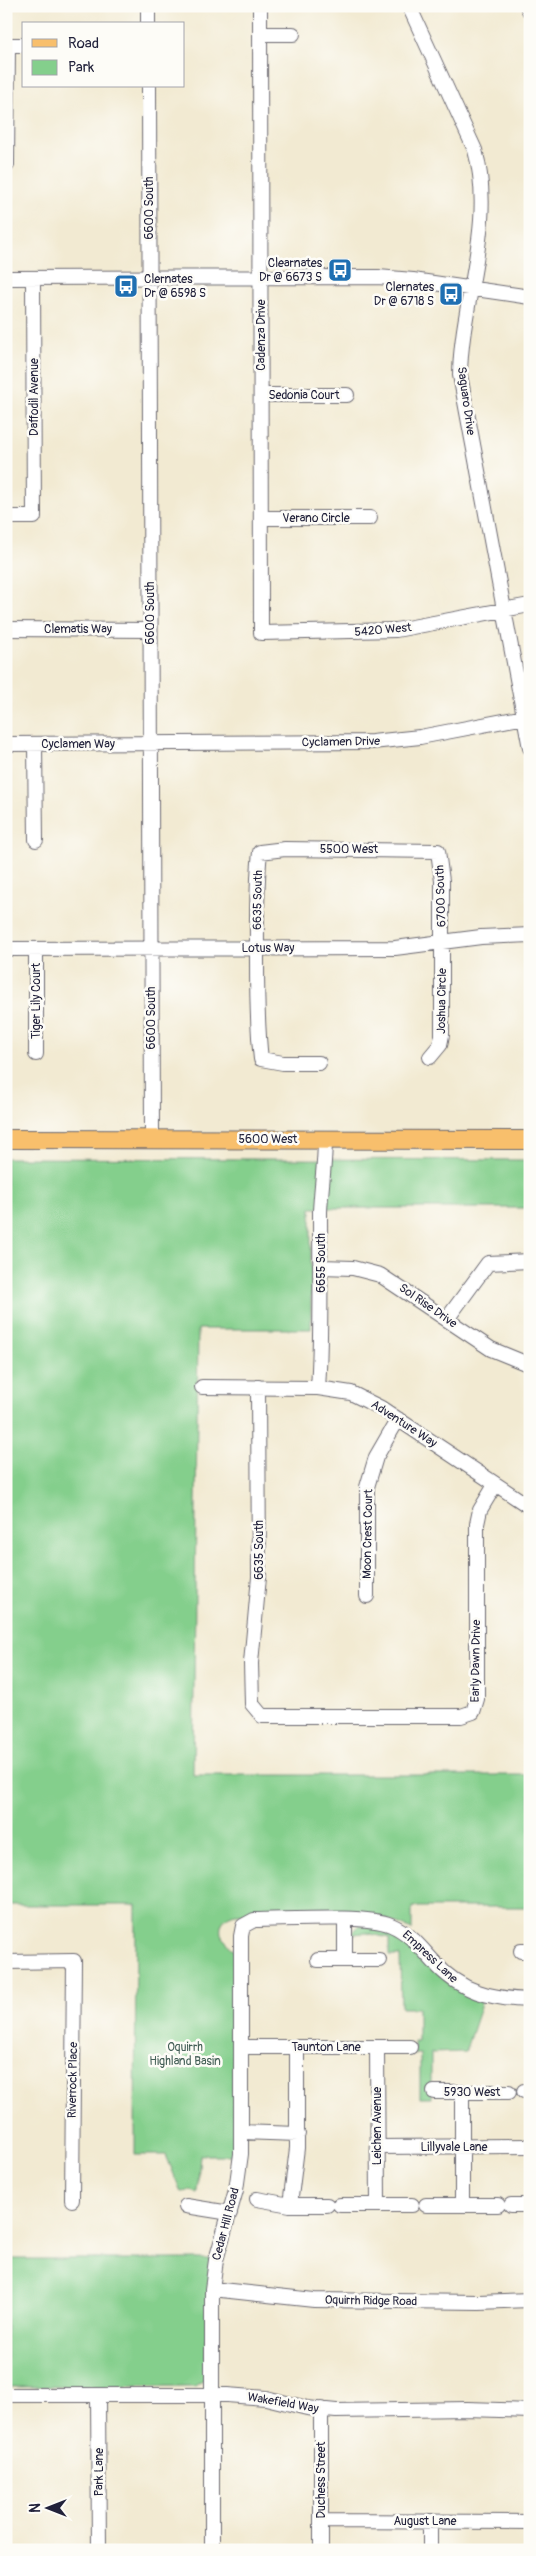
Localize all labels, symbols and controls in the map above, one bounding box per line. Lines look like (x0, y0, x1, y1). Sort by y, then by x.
legend (22, 22, 185, 88)
text: Road (68, 34, 99, 53)
text: Park (68, 58, 95, 77)
street label: 6600 South (142, 176, 157, 239)
place label: Clearnates Dr @ 6673 S (259, 256, 323, 285)
bus stop icon: Clearnates Dr @ 6673 S (327, 257, 353, 283)
place label: Clernates Dr @ 6598 S (144, 272, 206, 301)
bus stop icon: Clernates Dr @ 6598 S (113, 273, 139, 299)
place label: Clernates Dr @ 6718 S (374, 280, 435, 309)
bus stop icon: Clernates Dr @ 6718 S (438, 281, 464, 307)
street label: Cadenza Drive (254, 299, 269, 371)
street label: Daffodil Avenue (27, 358, 42, 436)
street label: Saguaro Drive (454, 366, 478, 436)
street label: Sedonia Court (269, 388, 340, 403)
street label: Verano Circle (282, 511, 350, 526)
street label: 6600 South (143, 581, 158, 644)
street label: 5420 West (354, 620, 412, 640)
street label: Clematis Way (44, 622, 112, 637)
street label: Cyclamen Drive (302, 734, 380, 750)
street label: Cyclamen Way (41, 737, 115, 752)
street label: 5500 West (320, 842, 378, 857)
street label: 6700 South (432, 864, 450, 927)
street label: 6635 South (250, 870, 266, 930)
street label: Lotus Way (241, 941, 295, 956)
street label: Tiger Lily Court (29, 963, 44, 1039)
street label: Joshua Circle (434, 968, 450, 1034)
street label: 6600 South (144, 986, 159, 1049)
street label: 5600 West (239, 1132, 298, 1147)
street label: 6655 South (314, 1233, 329, 1293)
street label: Sol Rise Drive (396, 1280, 460, 1332)
street label: Adventure Way (368, 1397, 440, 1451)
street label: Moon Crest Court (360, 1489, 376, 1579)
street label: 6635 South (252, 1520, 267, 1580)
street label: Early Dawn Drive (468, 1619, 484, 1703)
street label: Empress Lane (399, 1927, 461, 1987)
park label: Oquirrh Highland Basin (149, 2040, 221, 2069)
street label: Taunton Lane (291, 2040, 361, 2055)
street label: Riverrock Place (65, 2042, 81, 2118)
street label: 5930 West (444, 2085, 500, 2100)
street label: Leichen Avenue (370, 2087, 385, 2165)
street label: Lillyvale Lane (421, 2140, 487, 2155)
street label: Cedar Hill Road (209, 2186, 243, 2262)
street label: Oquirrh Ridge Road (325, 2293, 417, 2309)
street label: Wakefield Way (246, 2389, 320, 2417)
street label: Duchess Street (314, 2441, 329, 2518)
street label: Park Lane (92, 2448, 107, 2496)
north arrow (22, 2484, 72, 2534)
text: N (27, 2503, 44, 2513)
street label: August Lane (394, 2514, 457, 2529)

